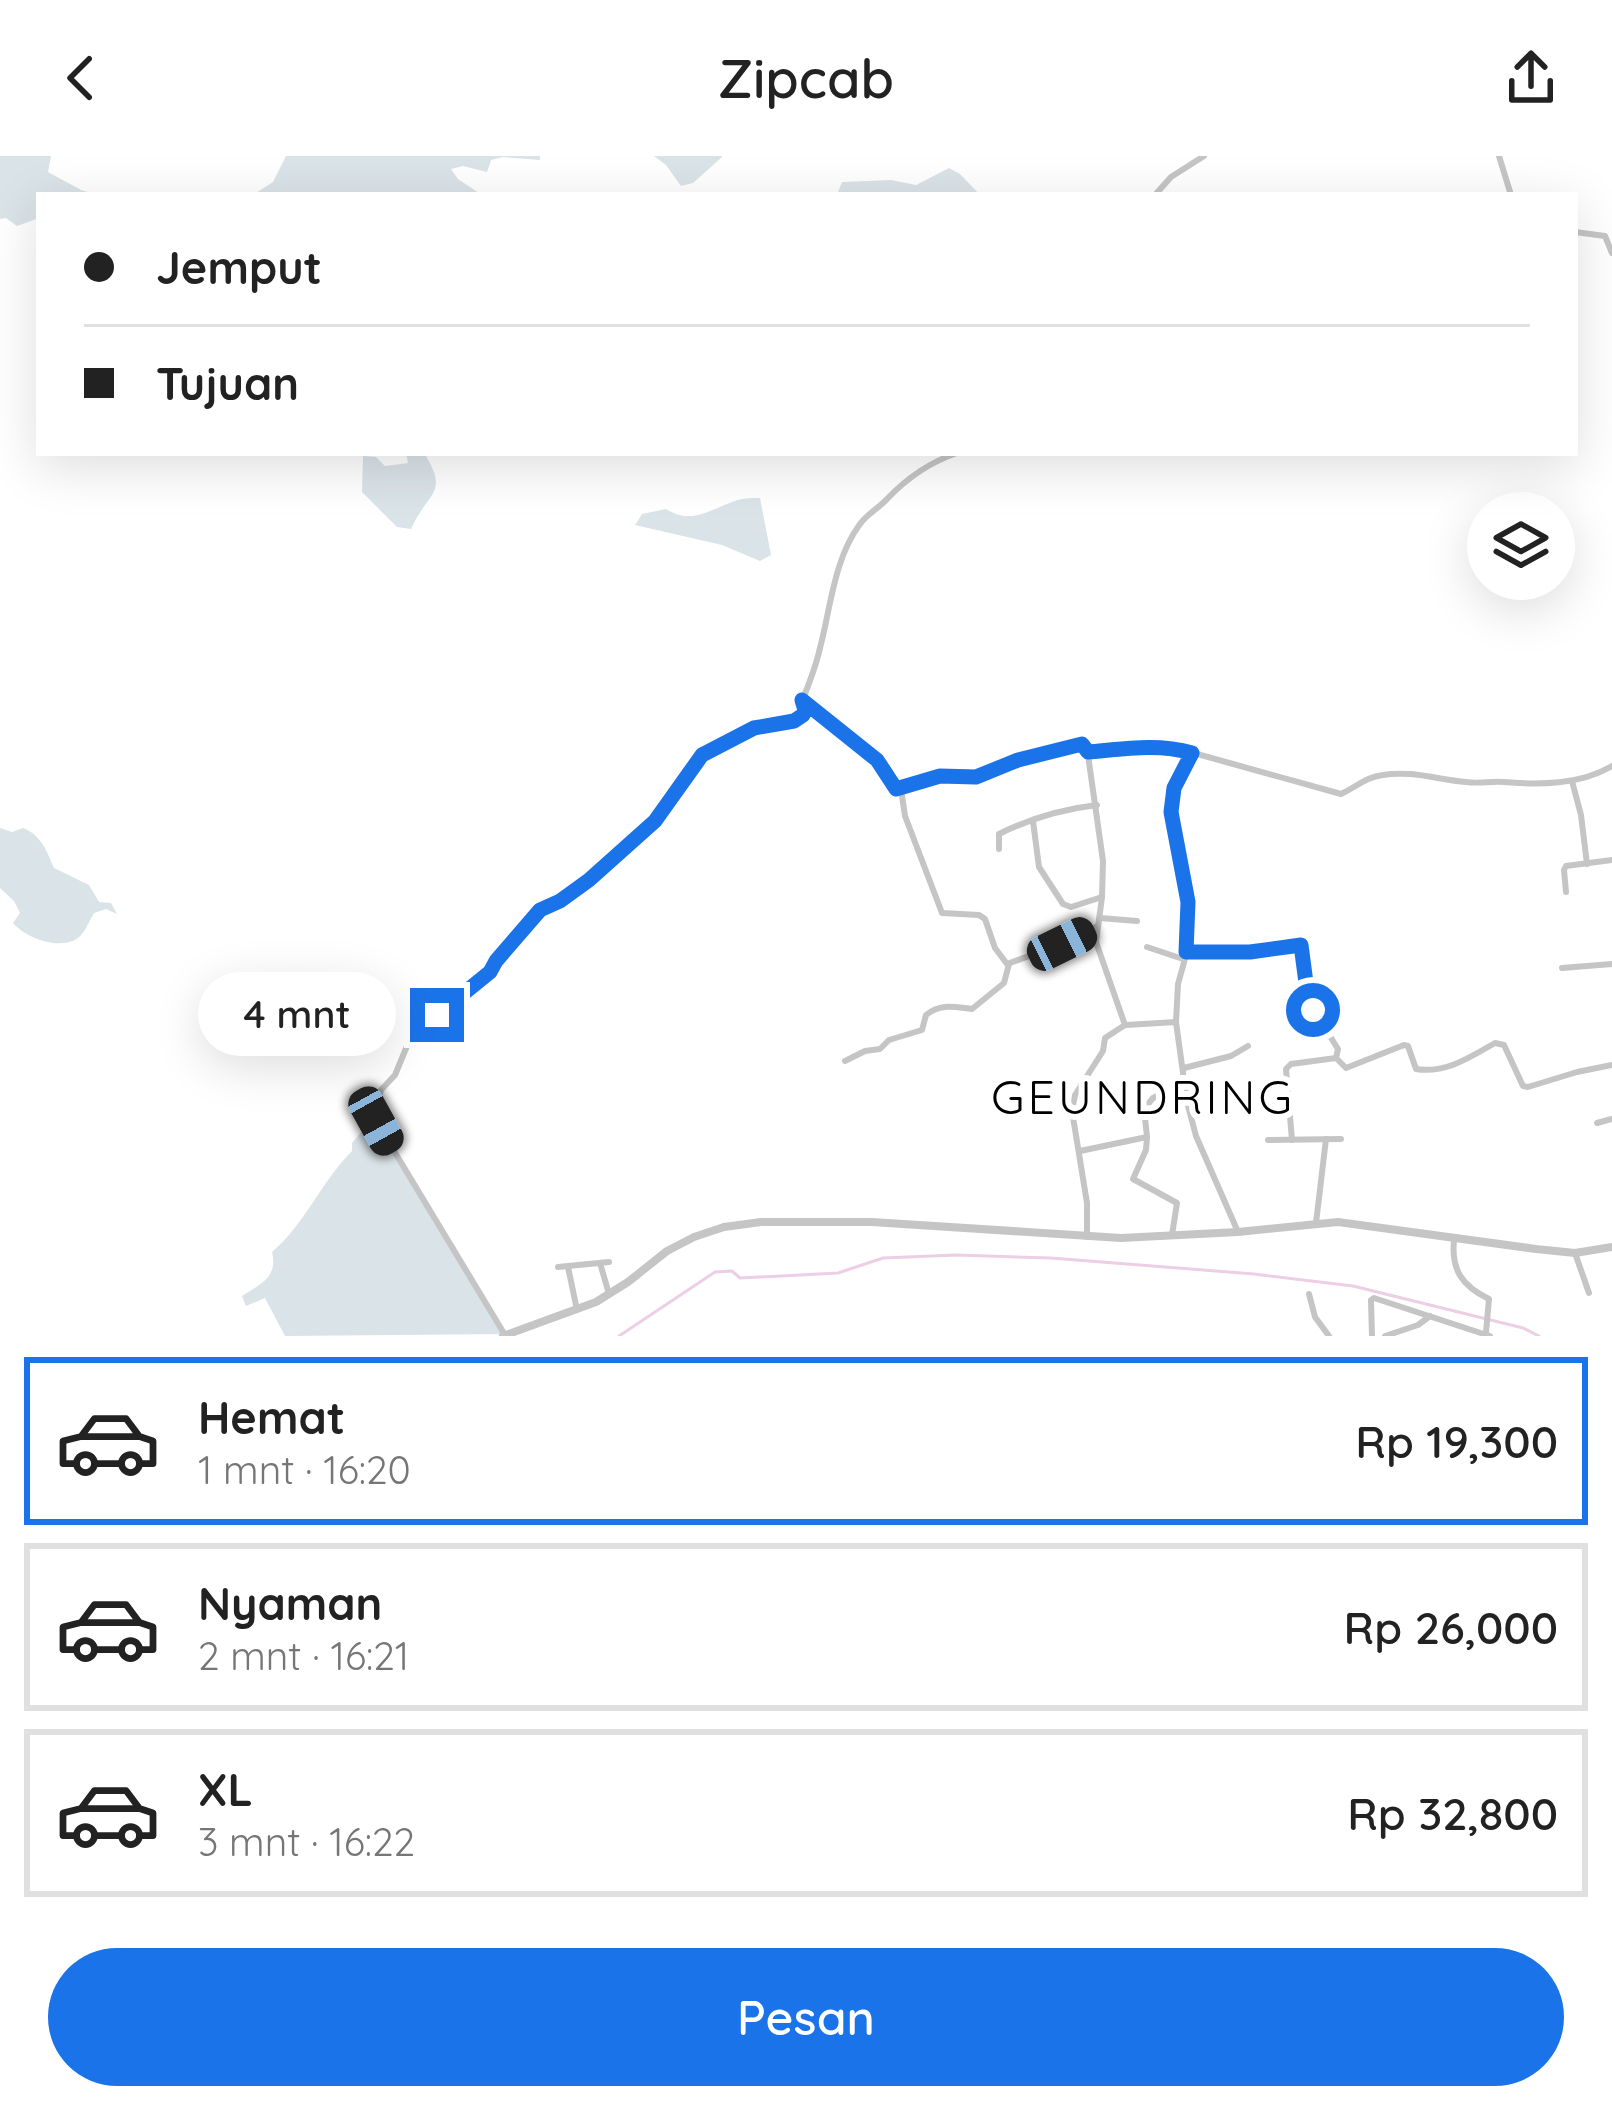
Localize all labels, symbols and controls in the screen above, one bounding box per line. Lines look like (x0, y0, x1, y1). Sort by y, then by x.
text: Zipcab (718, 44, 894, 112)
icon: back (48, 45, 114, 111)
icon: share (1498, 45, 1564, 111)
text: Jemput (156, 239, 322, 295)
text: Tujuan (156, 355, 299, 411)
map controls (1467, 492, 1575, 600)
button: layers (1467, 492, 1575, 600)
car (1022, 912, 1102, 976)
callout: 4 mnt (197, 973, 395, 1057)
route start (1286, 983, 1340, 1037)
route end (410, 988, 464, 1042)
text: 4 mnt (244, 989, 350, 1038)
district label: GEUNDRING (991, 1066, 1295, 1126)
car (343, 1081, 409, 1161)
icon: car (54, 1387, 162, 1495)
text: Hemat (198, 1389, 345, 1445)
text: Rp 19,300 (1355, 1413, 1558, 1469)
text: 1 mnt · 16:20 (198, 1445, 411, 1494)
icon: car (54, 1573, 162, 1681)
text: Nyaman (198, 1575, 382, 1631)
text: Rp 26,000 (1344, 1599, 1558, 1655)
text: 2 mnt · 16:21 (198, 1631, 409, 1680)
icon: car (54, 1759, 162, 1867)
text: XL (198, 1761, 253, 1817)
text: Rp 32,800 (1347, 1785, 1558, 1841)
text: 3 mnt · 16:22 (198, 1817, 415, 1866)
button: Pesan (48, 1948, 1564, 2086)

